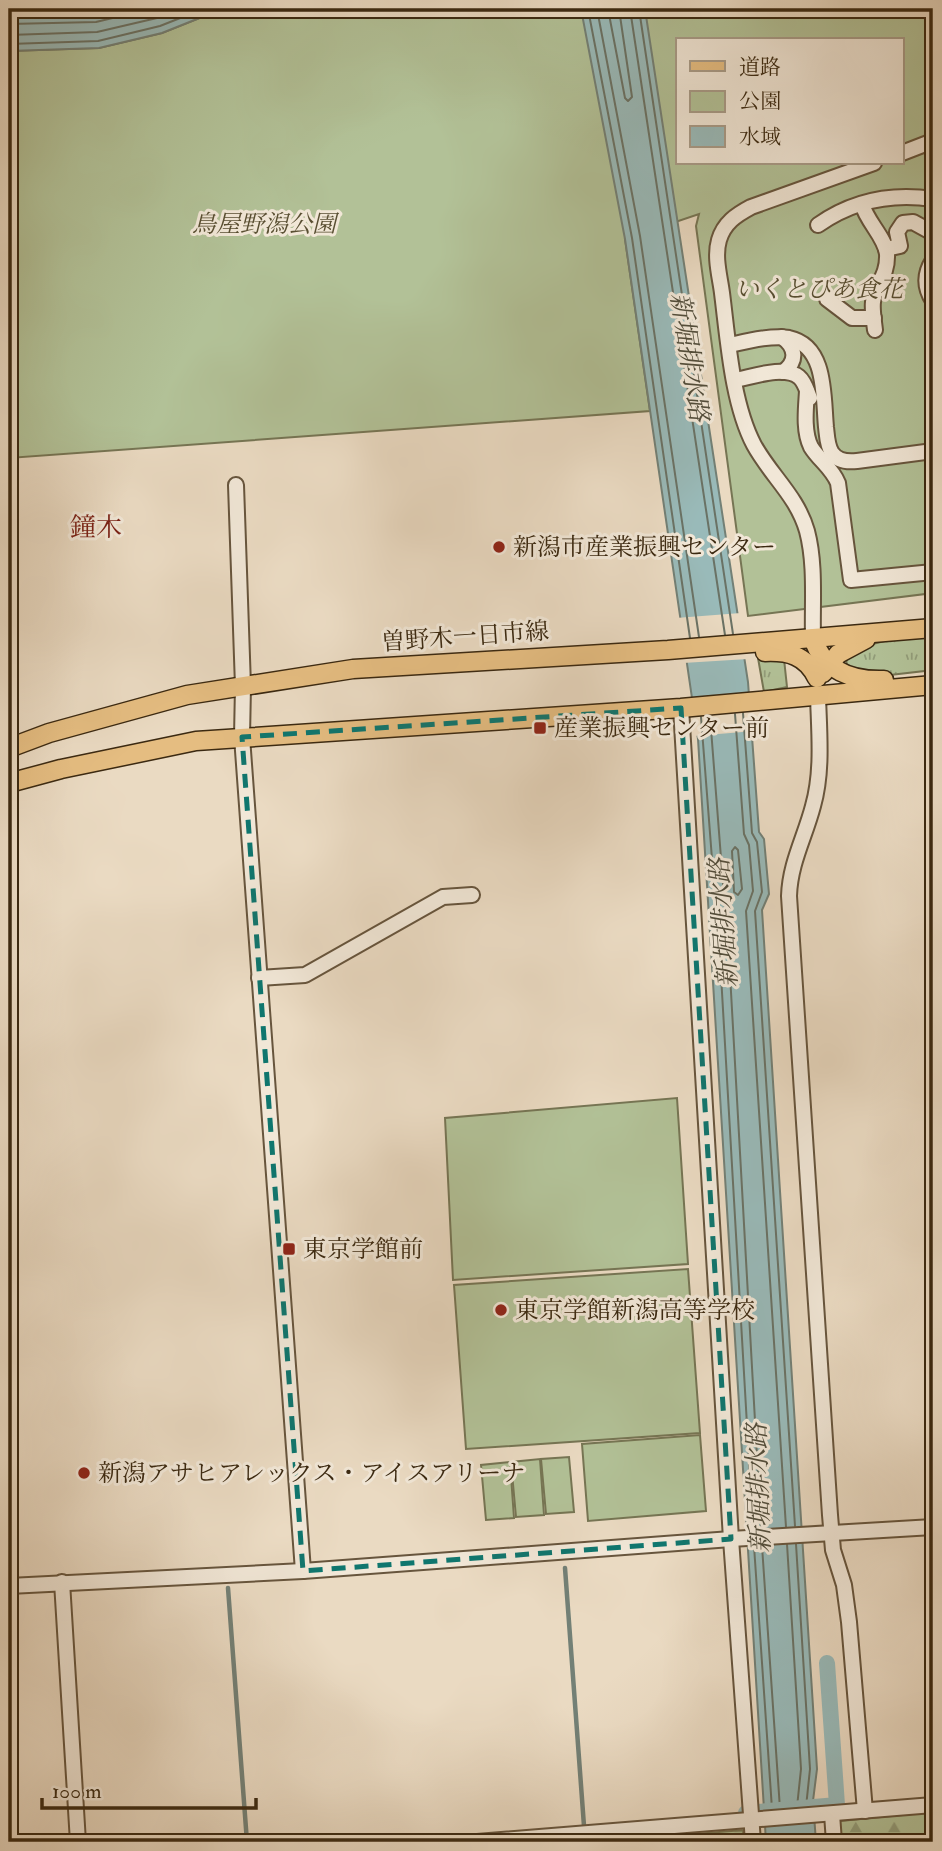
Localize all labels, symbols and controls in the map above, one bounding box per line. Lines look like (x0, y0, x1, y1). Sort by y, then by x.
legend (676, 38, 904, 164)
text: 道路 (739, 54, 781, 81)
text: 公園 (739, 88, 781, 115)
text: 水域 (739, 124, 781, 151)
park label: 鳥屋野潟公園 (192, 209, 340, 240)
park label: いくとぴあ食花 (735, 274, 907, 305)
water label: 新堀排水路 (663, 290, 715, 426)
district label: 鐘木 (70, 512, 122, 544)
place label: 新潟市産業振興センター (513, 532, 776, 563)
marker: 新潟市産業振興センター (491, 539, 507, 555)
street label: 曽野木一日市線 (380, 616, 550, 658)
place label: 産業振興センター前 (554, 713, 769, 744)
marker: 産業振興センター前 (532, 720, 548, 736)
water label: 新堀排水路 (703, 855, 744, 989)
place label: 東京学館前 (303, 1234, 423, 1265)
marker: 東京学館前 (281, 1241, 297, 1257)
place label: 東京学館新潟高等学校 (515, 1295, 755, 1326)
marker: 東京学館新潟高等学校 (493, 1302, 509, 1318)
water label: 新堀排水路 (741, 1420, 777, 1554)
place label: 新潟アサヒアレックス・アイスアリーナ (98, 1458, 525, 1489)
marker: 新潟アサヒアレックス・アイスアリーナ (76, 1465, 92, 1481)
scale bar (42, 1767, 256, 1811)
text: 100 m (52, 1778, 102, 1805)

